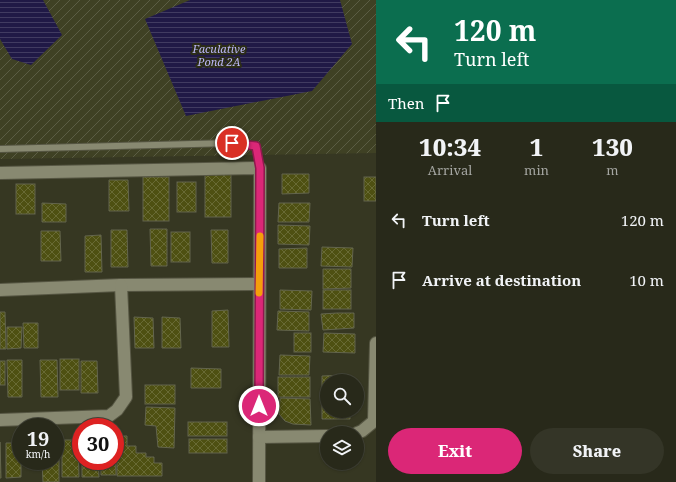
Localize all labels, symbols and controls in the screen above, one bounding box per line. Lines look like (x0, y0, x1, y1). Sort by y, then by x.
text: 120 m (454, 11, 536, 49)
icon: left (388, 16, 440, 68)
water label: Faculative Pond 2A (192, 41, 246, 69)
text: Turn left (454, 47, 529, 71)
icon: arrive (432, 92, 454, 114)
text: Then (388, 93, 424, 113)
pin (215, 126, 249, 160)
text: 10:34 (419, 130, 481, 163)
text: 1 (530, 130, 543, 163)
text: 130 (592, 130, 633, 163)
icon: arrive (221, 132, 243, 154)
text: Arrival (428, 161, 472, 179)
text: min (524, 161, 549, 179)
text: m (606, 161, 619, 179)
icon: left (388, 209, 410, 231)
text: Turn left (422, 210, 490, 230)
text: 120 m (621, 210, 664, 230)
icon: arrive (388, 269, 410, 291)
text: Arrive at destination (422, 270, 581, 290)
text: 10 m (629, 270, 664, 290)
map controls (320, 374, 364, 470)
button: search (320, 374, 364, 418)
position arrow (238, 385, 280, 427)
speed limit sign: 30 (72, 418, 124, 470)
text: 19 (27, 425, 49, 452)
button: layers (320, 426, 364, 470)
button: Exit (388, 428, 522, 474)
button: Share (530, 428, 664, 474)
text: km/h (26, 447, 50, 461)

